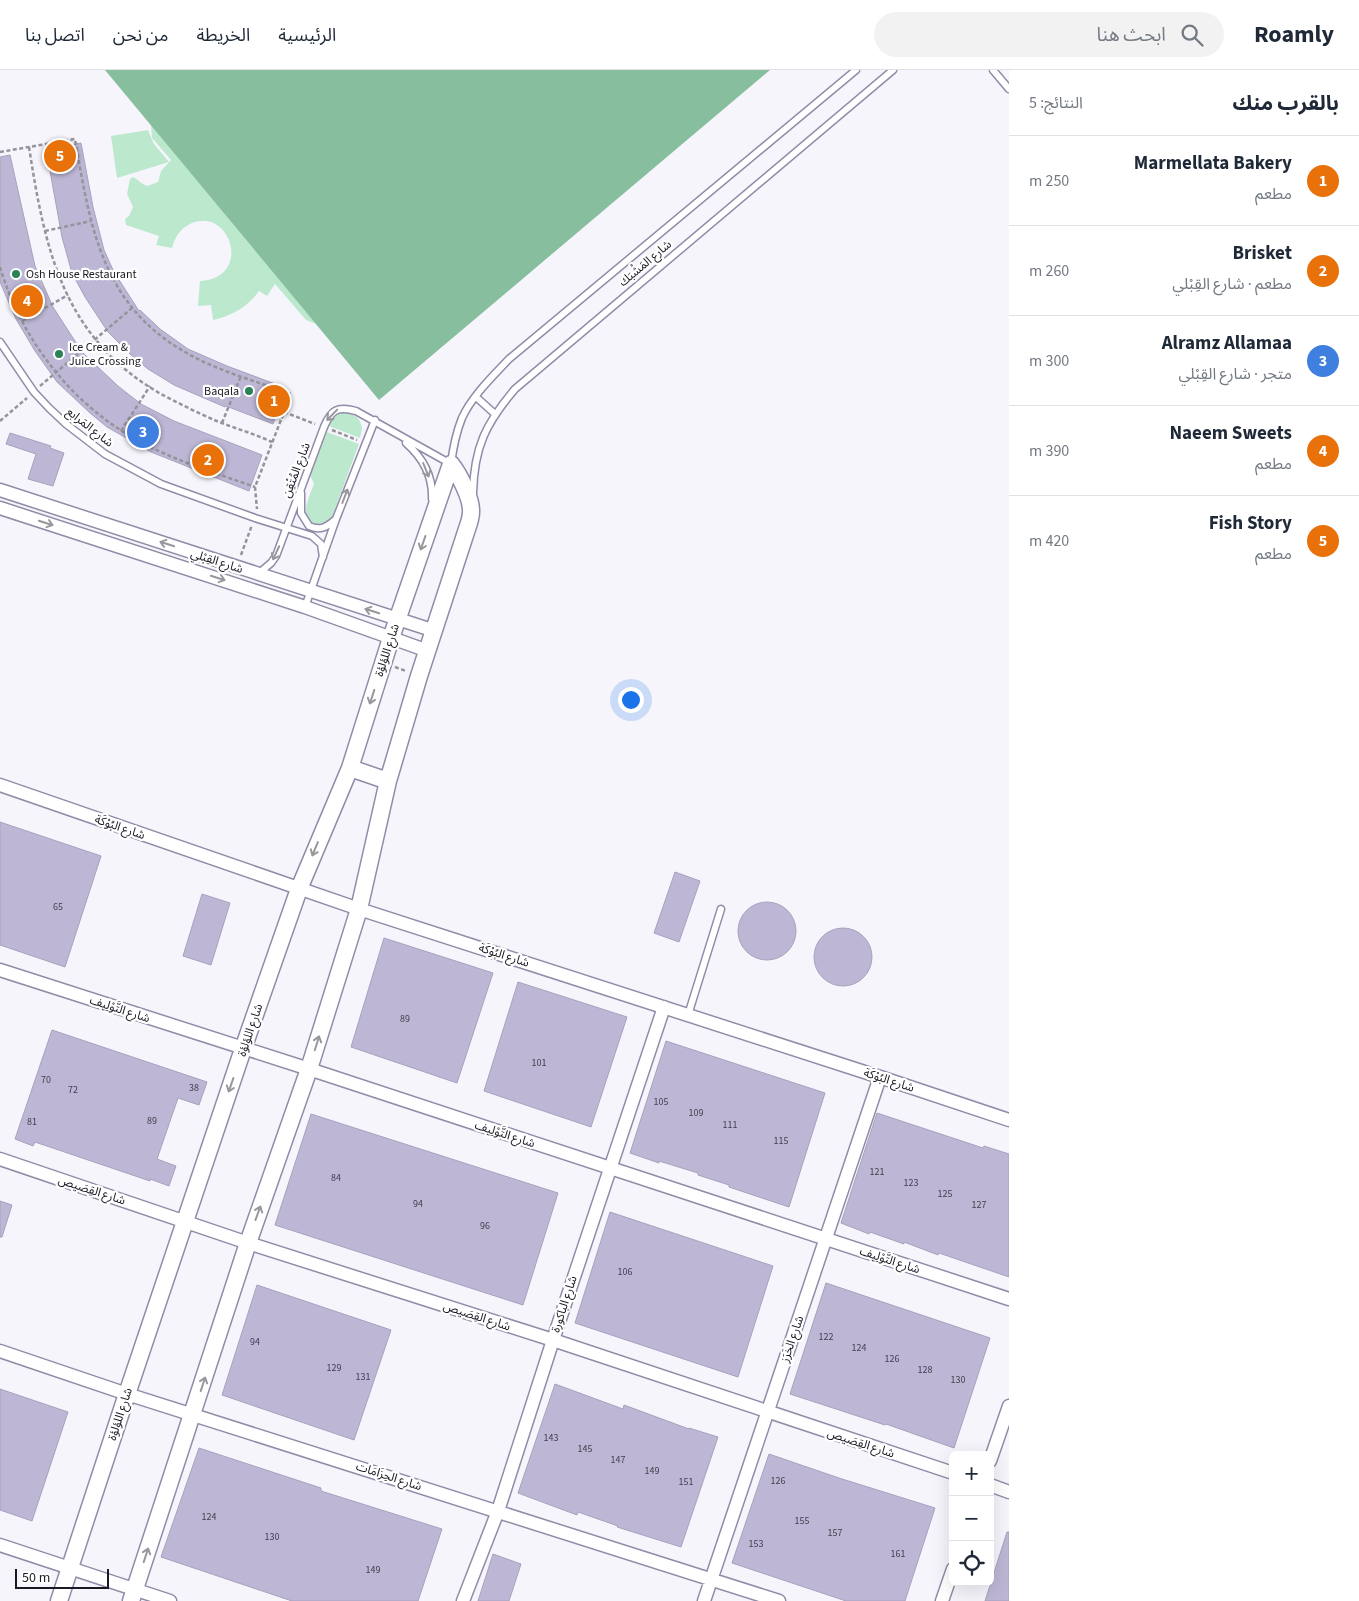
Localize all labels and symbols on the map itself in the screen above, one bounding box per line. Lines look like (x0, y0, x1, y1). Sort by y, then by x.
pin: 5 (44, 137, 76, 175)
street label: شارع المَشْبَك (615, 236, 675, 290)
place label: Osh House Restaurant (26, 266, 137, 283)
marker: Osh House Restaurant (10, 268, 22, 280)
pin: 4 (11, 282, 43, 320)
place label: Ice Cream & Juice Crossing (69, 339, 141, 370)
marker: Ice Cream & Juice Crossing (53, 348, 65, 360)
pin: 1 (258, 382, 290, 420)
place label: Baqala (204, 383, 239, 400)
marker: Baqala (243, 385, 255, 397)
street label: شارع المَرابع (63, 404, 117, 451)
one-way arrow (326, 409, 338, 422)
pin: 3 (127, 413, 159, 451)
street label: شارع المُتْقِن (278, 440, 315, 500)
pin: 2 (192, 441, 224, 479)
one-way arrow (423, 462, 432, 477)
one-way arrow (341, 489, 350, 504)
one-way arrow (38, 519, 54, 528)
one-way arrow (417, 534, 427, 550)
one-way arrow (159, 539, 175, 549)
street label: شارع القِبْلي (188, 545, 245, 579)
one-way arrow (271, 545, 280, 560)
one-way arrow (209, 574, 225, 584)
one-way arrow (364, 605, 380, 615)
street label: شارع اللؤلؤة (371, 622, 404, 679)
your location (618, 687, 644, 713)
one-way arrow (367, 689, 376, 705)
street label: شارع البُوْكَة (92, 811, 147, 844)
one-way arrow (310, 841, 320, 856)
house number: 65 (53, 900, 63, 914)
street label: شارع البُوْكَة (476, 939, 531, 972)
street label: شارع التَّوْلِيف (87, 992, 152, 1027)
street label: شارع اللؤلؤة (234, 1002, 267, 1059)
house number: 89 (400, 1012, 410, 1026)
one-way arrow (313, 1035, 323, 1051)
house number: 101 (532, 1056, 546, 1070)
street label: شارع البُوْكَة (861, 1064, 916, 1097)
house number: 70 (41, 1073, 51, 1087)
one-way arrow (226, 1076, 235, 1092)
house number: 38 (189, 1081, 199, 1095)
house number: 72 (68, 1083, 78, 1097)
house number: 105 (654, 1095, 668, 1109)
house number: 109 (689, 1106, 703, 1120)
house number: 89 (147, 1114, 157, 1128)
house number: 81 (27, 1115, 37, 1129)
street label: شارع التَّوْلِيف (472, 1117, 537, 1152)
house number: 111 (723, 1118, 737, 1132)
house number: 115 (774, 1134, 788, 1148)
house number: 121 (870, 1165, 884, 1179)
house number: 84 (331, 1171, 341, 1185)
street label: شارع القِصَيص (56, 1172, 128, 1209)
house number: 123 (904, 1176, 918, 1190)
house number: 125 (938, 1187, 952, 1201)
house number: 94 (413, 1197, 423, 1211)
house number: 127 (972, 1198, 986, 1212)
one-way arrow (254, 1205, 263, 1221)
house number: 96 (480, 1219, 490, 1233)
street label: شارع التَّوْلِيف (857, 1243, 922, 1278)
house number: 106 (618, 1265, 632, 1279)
street label: شارع الباكورة (547, 1274, 582, 1335)
street label: شارع القِصَيص (441, 1298, 513, 1335)
street label: شارع الخَرَز (776, 1313, 808, 1366)
house number: 122 (819, 1330, 833, 1344)
house number: 94 (250, 1335, 260, 1349)
house number: 124 (852, 1341, 866, 1355)
house number: 126 (885, 1352, 899, 1366)
house number: 129 (327, 1361, 341, 1375)
house number: 128 (918, 1363, 932, 1377)
house number: 131 (356, 1370, 370, 1384)
house number: 130 (951, 1373, 965, 1387)
one-way arrow (198, 1376, 208, 1392)
street label: شارع اللؤلؤة (104, 1386, 137, 1443)
street label: شارع القِصَيص (825, 1425, 897, 1462)
house number: 143 (544, 1431, 558, 1445)
house number: 145 (578, 1442, 592, 1456)
house number: 147 (611, 1453, 625, 1467)
street label: شارع الحِزَامَات (354, 1458, 424, 1495)
house number: 149 (645, 1464, 659, 1478)
house number: 126 (771, 1474, 785, 1488)
house number: 151 (679, 1475, 693, 1489)
house number: 124 (202, 1510, 216, 1524)
house number: 155 (795, 1514, 809, 1528)
house number: 157 (828, 1526, 842, 1540)
house number: 130 (265, 1530, 279, 1544)
house number: 153 (749, 1537, 763, 1551)
one-way arrow (142, 1547, 151, 1563)
house number: 161 (891, 1547, 905, 1561)
house number: 149 (366, 1563, 380, 1577)
scale bar (15, 1566, 109, 1589)

